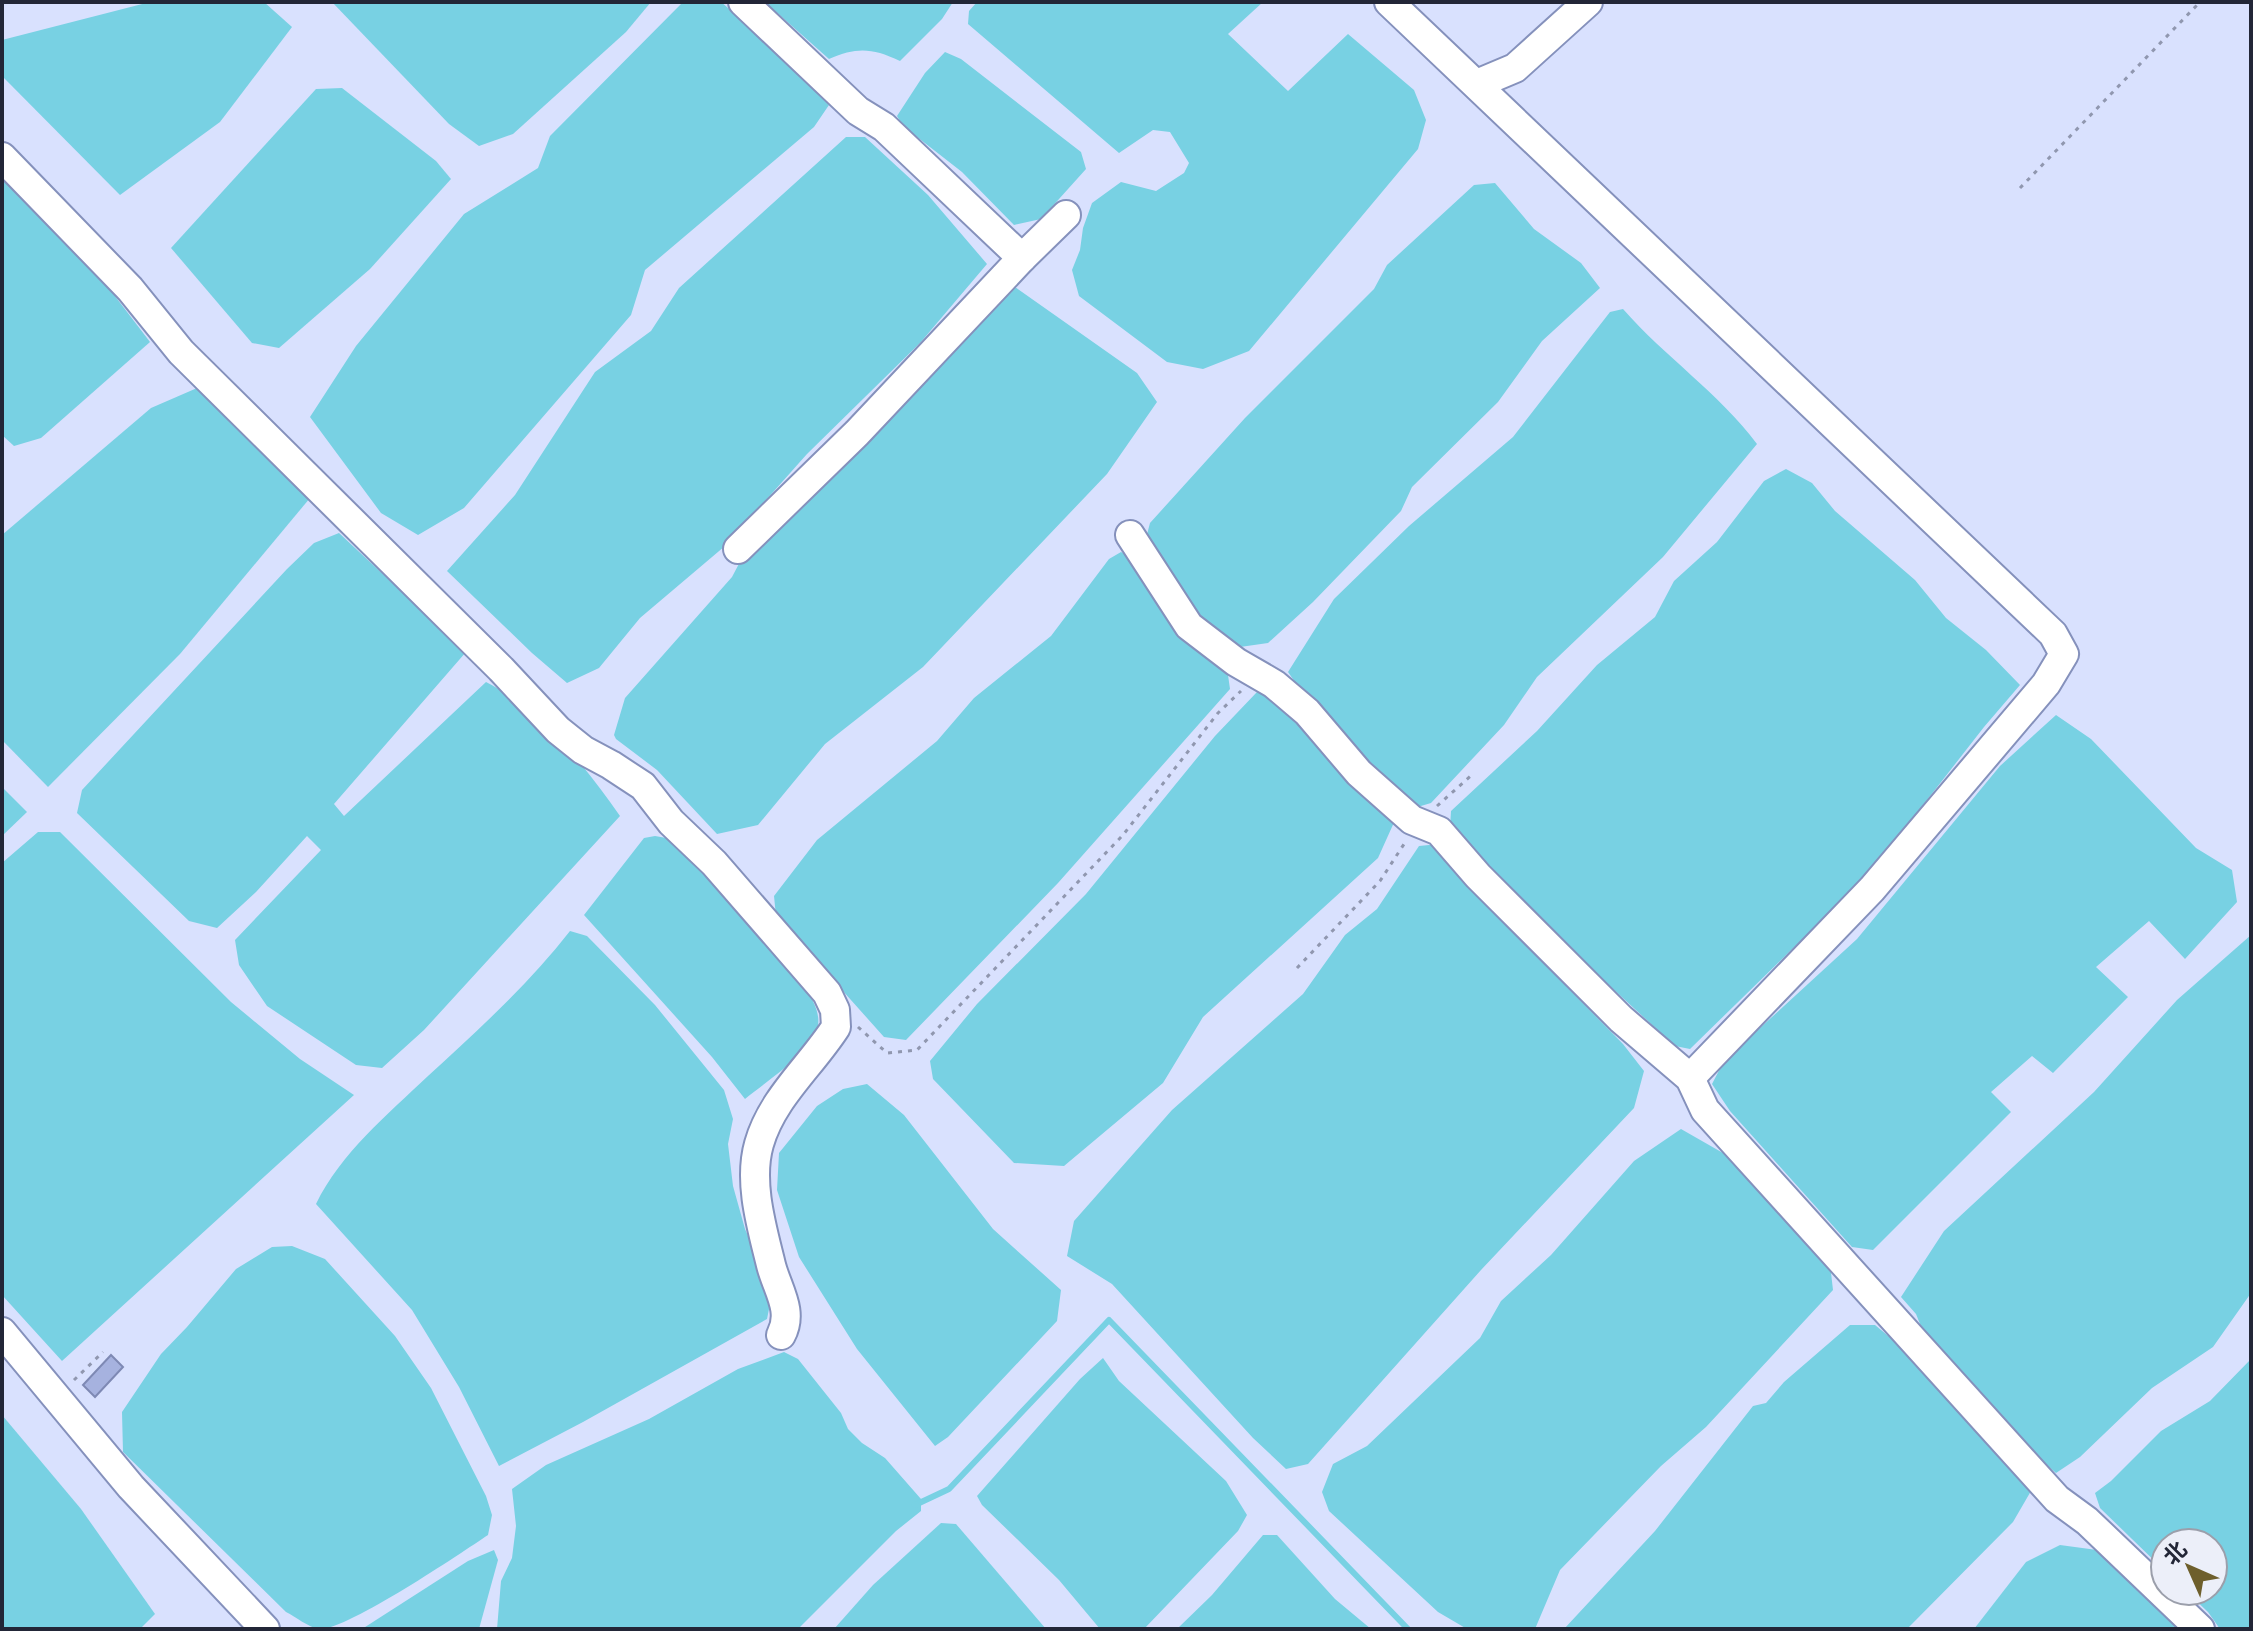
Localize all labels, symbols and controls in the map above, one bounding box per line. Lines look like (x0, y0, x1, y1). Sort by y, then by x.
north arrow (2149, 1527, 2229, 1607)
text: 北 (2156, 1534, 2193, 1571)

